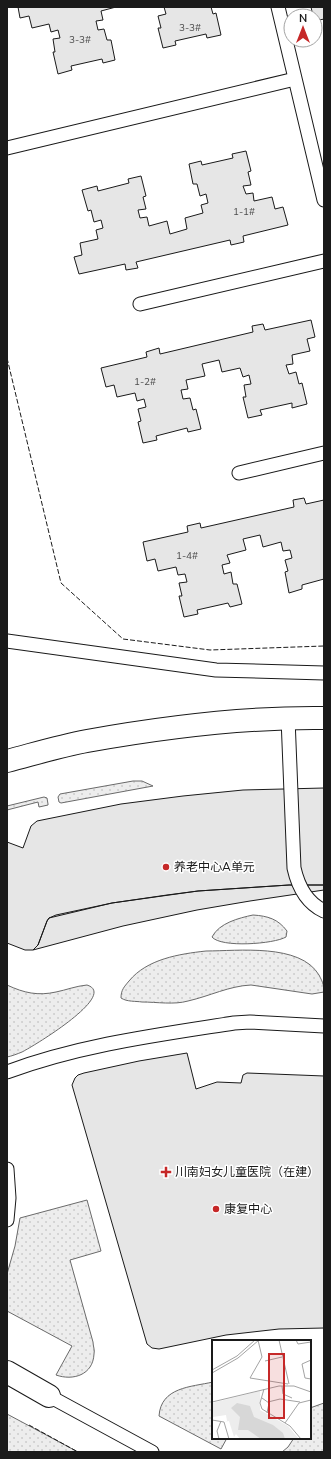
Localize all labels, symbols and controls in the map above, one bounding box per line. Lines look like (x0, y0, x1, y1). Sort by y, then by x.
north arrow (283, 8, 323, 48)
text: N (299, 11, 307, 26)
house number: 3-3# (179, 21, 201, 35)
house number: 3-3# (69, 33, 91, 47)
house number: 1-1# (233, 205, 255, 219)
house number: 1-2# (134, 375, 156, 389)
house number: 1-4# (176, 549, 198, 563)
place label: 养老中心A单元 (174, 859, 255, 875)
marker: 养老中心A单元 (161, 862, 171, 872)
place label: 川南妇女儿童医院（在建） (175, 1164, 319, 1180)
marker: 川南妇女儿童医院（在建） (160, 1166, 172, 1178)
place label: 康复中心 (224, 1201, 272, 1217)
marker: 康复中心 (211, 1204, 221, 1214)
inset map (212, 1340, 311, 1439)

